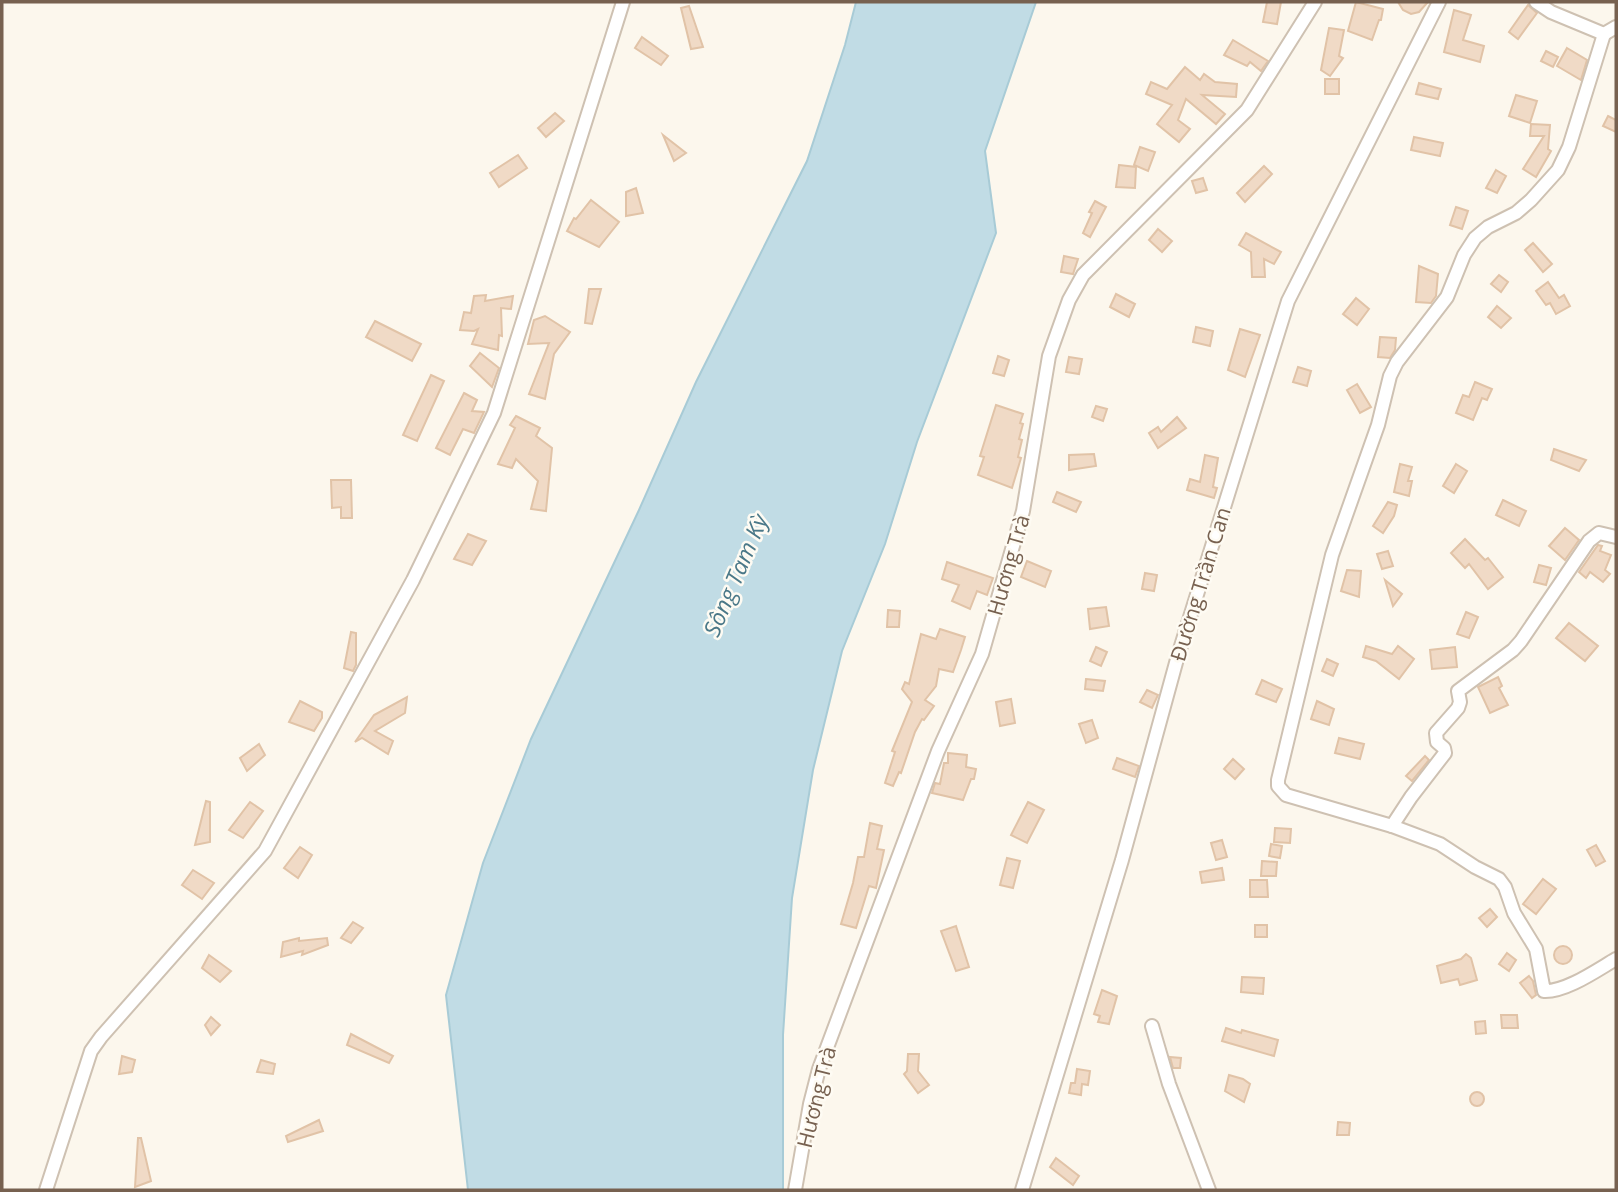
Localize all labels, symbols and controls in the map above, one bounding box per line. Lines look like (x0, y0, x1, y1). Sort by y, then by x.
street label: Đường Trần Can (1163, 504, 1237, 664)
water label: Sông Tam Kỳ (695, 508, 776, 641)
street label: Hương Trà (980, 511, 1036, 619)
street label: Hương Trà (790, 1043, 842, 1151)

